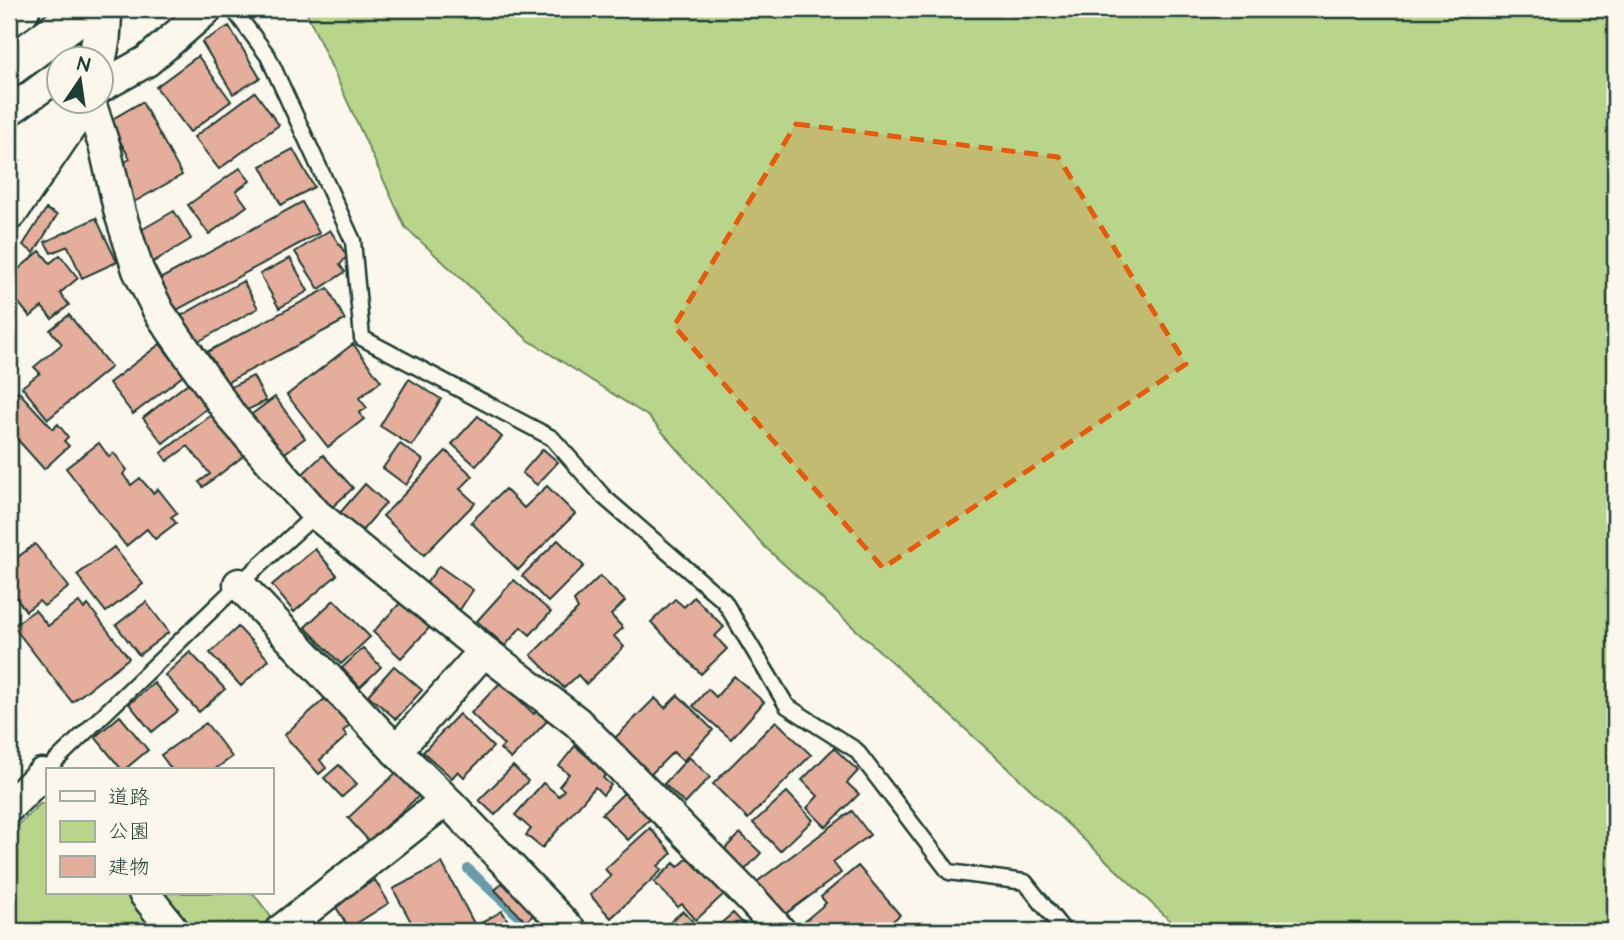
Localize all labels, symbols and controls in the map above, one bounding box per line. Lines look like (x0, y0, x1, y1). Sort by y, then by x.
north arrow (46, 46, 116, 116)
text: N (75, 50, 92, 79)
legend (46, 768, 273, 894)
text: 道路 (108, 783, 150, 812)
text: 公園 (108, 817, 150, 846)
text: 建物 (108, 853, 150, 882)

